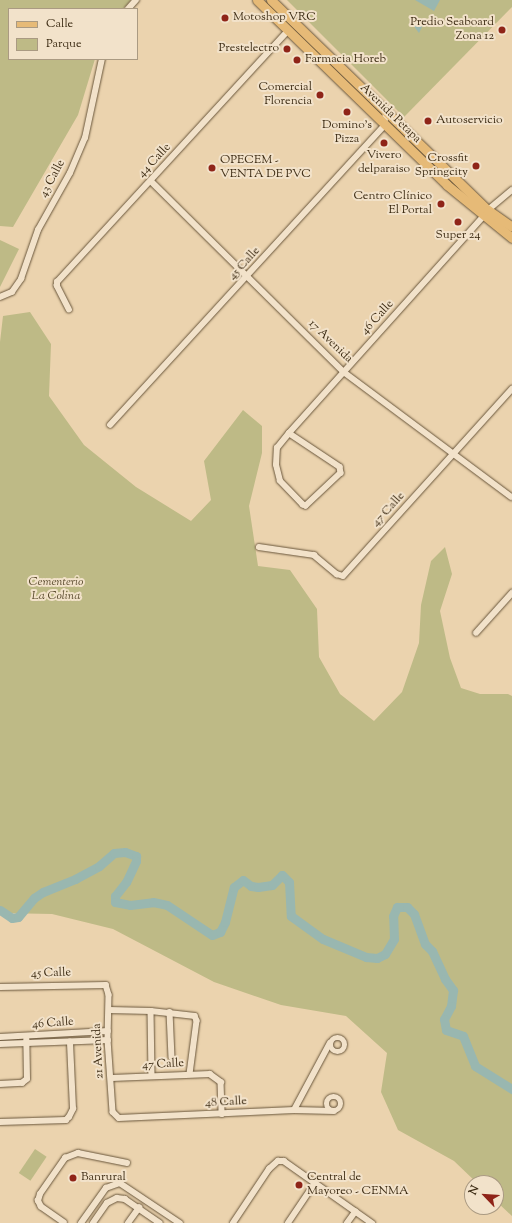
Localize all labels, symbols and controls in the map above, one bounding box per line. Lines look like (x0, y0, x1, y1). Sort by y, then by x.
legend (8, 8, 138, 60)
place label: Motoshop VRC (233, 11, 316, 25)
marker: Motoshop VRC (220, 13, 230, 23)
text: Calle (46, 15, 73, 33)
place label: Predio Seaboard Zona 12 (410, 16, 494, 44)
marker: Predio Seaboard Zona 12 (497, 25, 507, 35)
text: Parque (46, 35, 82, 53)
place label: Prestelectro (219, 42, 279, 56)
marker: Prestelectro (282, 44, 292, 54)
place label: Farmacia Horeb (305, 53, 386, 67)
marker: Farmacia Horeb (292, 55, 302, 65)
place label: Comercial Florencia (258, 81, 312, 109)
street label: Avenida Petapa (356, 81, 424, 147)
marker: Comercial Florencia (315, 90, 325, 100)
marker: Domino's Pizza (342, 107, 352, 117)
place label: Autoservicio (436, 114, 503, 128)
marker: Autoservicio (423, 116, 433, 126)
place label: Domino's Pizza (322, 119, 372, 147)
marker: Vivero delparaiso (379, 138, 389, 148)
street label: 44 Calle (135, 141, 175, 181)
place label: Vivero delparaiso (358, 149, 410, 177)
place label: Crossfit Springcity (415, 152, 468, 180)
place label: OPECEM - VENTA DE PVC (220, 154, 311, 182)
street label: 43 Calle (37, 158, 69, 200)
marker: Crossfit Springcity (471, 161, 481, 171)
marker: OPECEM - VENTA DE PVC (207, 163, 217, 173)
place label: Centro Clínico El Portal (354, 190, 432, 218)
marker: Centro Clínico El Portal (435, 198, 447, 210)
marker: Super 24 (453, 217, 463, 227)
place label: Super 24 (435, 229, 481, 243)
street label: 45 Calle (226, 244, 264, 284)
street label: 46 Calle (359, 298, 397, 338)
street label: 17 Avenida (305, 317, 355, 367)
street label: 47 Calle (370, 490, 408, 530)
park label: Cementerio La Colina (29, 576, 83, 604)
street label: 45 Calle (31, 966, 71, 982)
street label: 46 Calle (32, 1015, 74, 1033)
street label: 21 Avenida (90, 1023, 108, 1079)
street label: 47 Calle (142, 1057, 184, 1073)
street label: 48 Calle (205, 1095, 247, 1111)
place label: Banrural (81, 1171, 126, 1185)
place label: Central de Mayoreo - CENMA (307, 1171, 409, 1199)
marker: Banrural (68, 1173, 78, 1183)
north arrow (464, 1175, 504, 1215)
marker: Central de Mayoreo - CENMA (294, 1180, 304, 1190)
text: N (465, 1183, 483, 1198)

